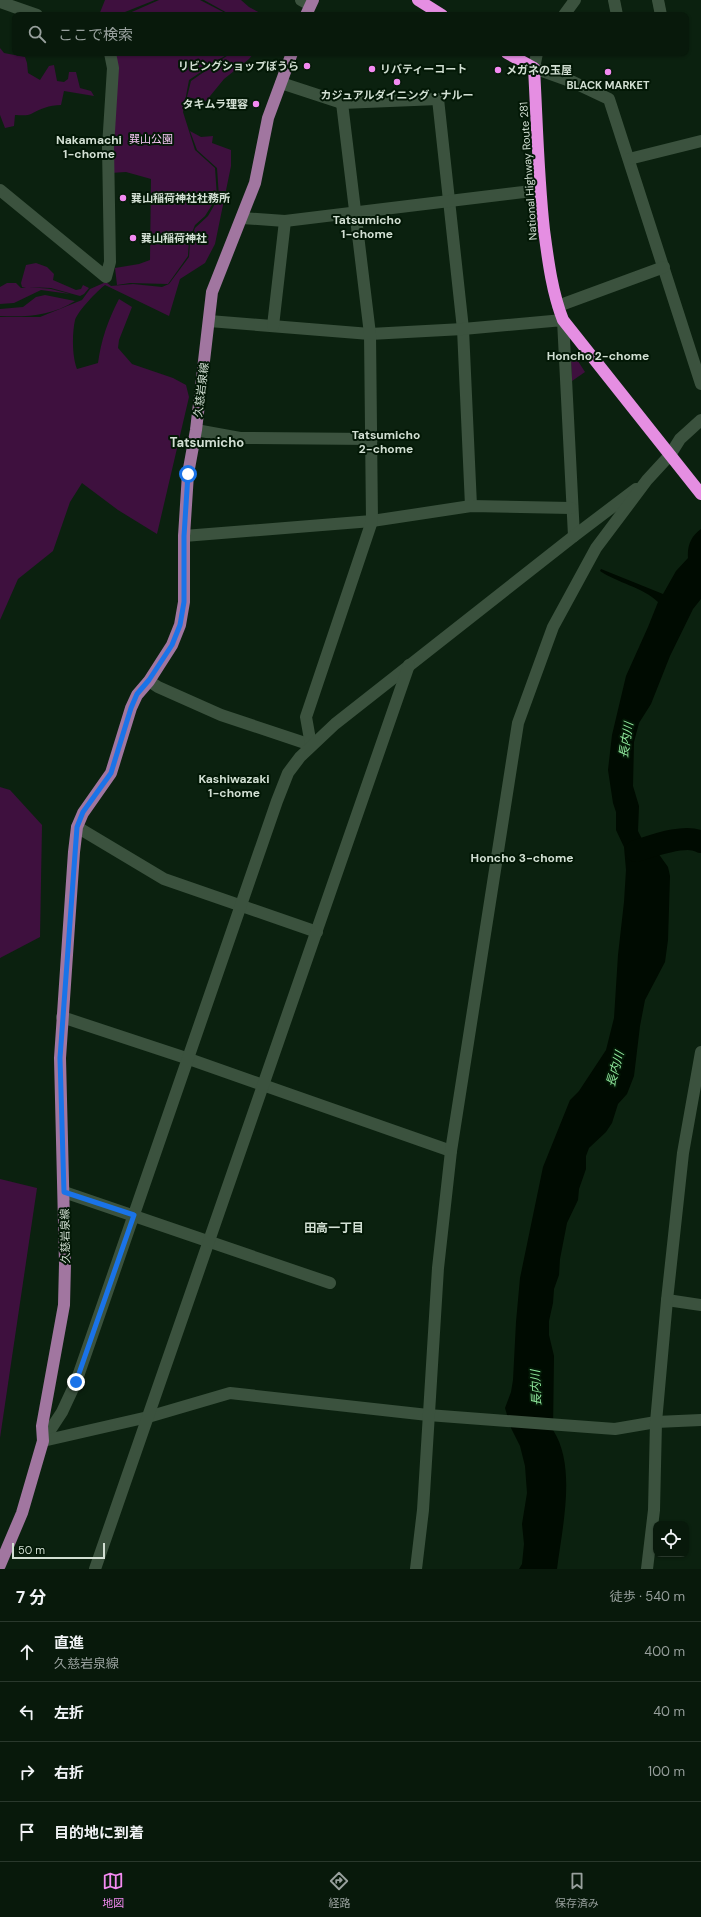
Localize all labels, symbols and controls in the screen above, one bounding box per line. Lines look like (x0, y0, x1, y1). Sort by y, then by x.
search box (12, 12, 689, 56)
icon: search (26, 23, 48, 45)
text: ここで検索 (58, 25, 133, 45)
place label: リビングショップぼうら (178, 59, 299, 73)
marker: リビングショップぼうら (302, 61, 312, 71)
place label: リバティーコート (380, 62, 467, 76)
place label: メガネの玉屋 (506, 63, 572, 77)
marker: リバティーコート (367, 64, 377, 74)
marker: メガネの玉屋 (493, 65, 503, 75)
marker: BLACK MARKET (603, 67, 613, 77)
marker: カジュアルダイニング・ナルー (392, 77, 402, 87)
place label: BLACK MARKET (566, 78, 650, 92)
place label: カジュアルダイニング・ナルー (321, 88, 473, 102)
place label: タキムラ理容 (183, 97, 248, 111)
marker: タキムラ理容 (251, 99, 261, 109)
street label: National Highway Route 281 (516, 101, 540, 241)
district label: Nakamachi 1-chome (56, 132, 122, 162)
park label: 巽山公園 (129, 132, 173, 146)
place label: 巽山稲荷神社社務所 (131, 191, 230, 205)
marker: 巽山稲荷神社社務所 (118, 193, 128, 203)
district label: Tatsumicho 1-chome (333, 212, 401, 242)
place label: 巽山稲荷神社 (141, 231, 207, 245)
marker: 巽山稲荷神社 (128, 233, 138, 243)
district label: Honcho 2-chome (547, 348, 649, 364)
street label: 久慈岩泉線 (191, 362, 211, 418)
district label: Tatsumicho 2-chome (352, 427, 420, 457)
district label: Tatsumicho (170, 434, 244, 451)
route start (179, 465, 197, 483)
water label: 長内川 (615, 719, 637, 759)
district label: Kashiwazaki 1-chome (198, 771, 270, 801)
district label: Honcho 3-chome (471, 850, 573, 866)
water label: 長内川 (602, 1048, 628, 1089)
street label: 久慈岩泉線 (58, 1208, 72, 1264)
district label: 田高一丁目 (304, 1220, 364, 1236)
water label: 長内川 (527, 1368, 545, 1406)
route end (67, 1373, 85, 1391)
map controls (653, 1521, 689, 1557)
button: locate (653, 1521, 689, 1557)
scale bar (12, 1541, 105, 1560)
text: 50 m (18, 1543, 45, 1557)
text: 7 分 (16, 1586, 46, 1608)
text: 徒歩 · 540 m (610, 1588, 685, 1605)
text: 直進 (54, 1633, 84, 1653)
icon: ahead (16, 1641, 38, 1663)
text: 400 m (644, 1643, 685, 1660)
text: 久慈岩泉線 (54, 1655, 119, 1672)
icon: left (16, 1701, 38, 1723)
text: 左折 (54, 1703, 84, 1723)
text: 40 m (653, 1703, 685, 1720)
icon: right (16, 1761, 38, 1783)
text: 右折 (54, 1763, 84, 1783)
text: 100 m (648, 1763, 685, 1780)
icon: arrive (16, 1821, 38, 1843)
text: 目的地に到着 (54, 1823, 144, 1843)
tab: 地図 (102, 1870, 124, 1910)
tab: 経路 (328, 1870, 350, 1910)
tab: 保存済み (555, 1870, 599, 1910)

